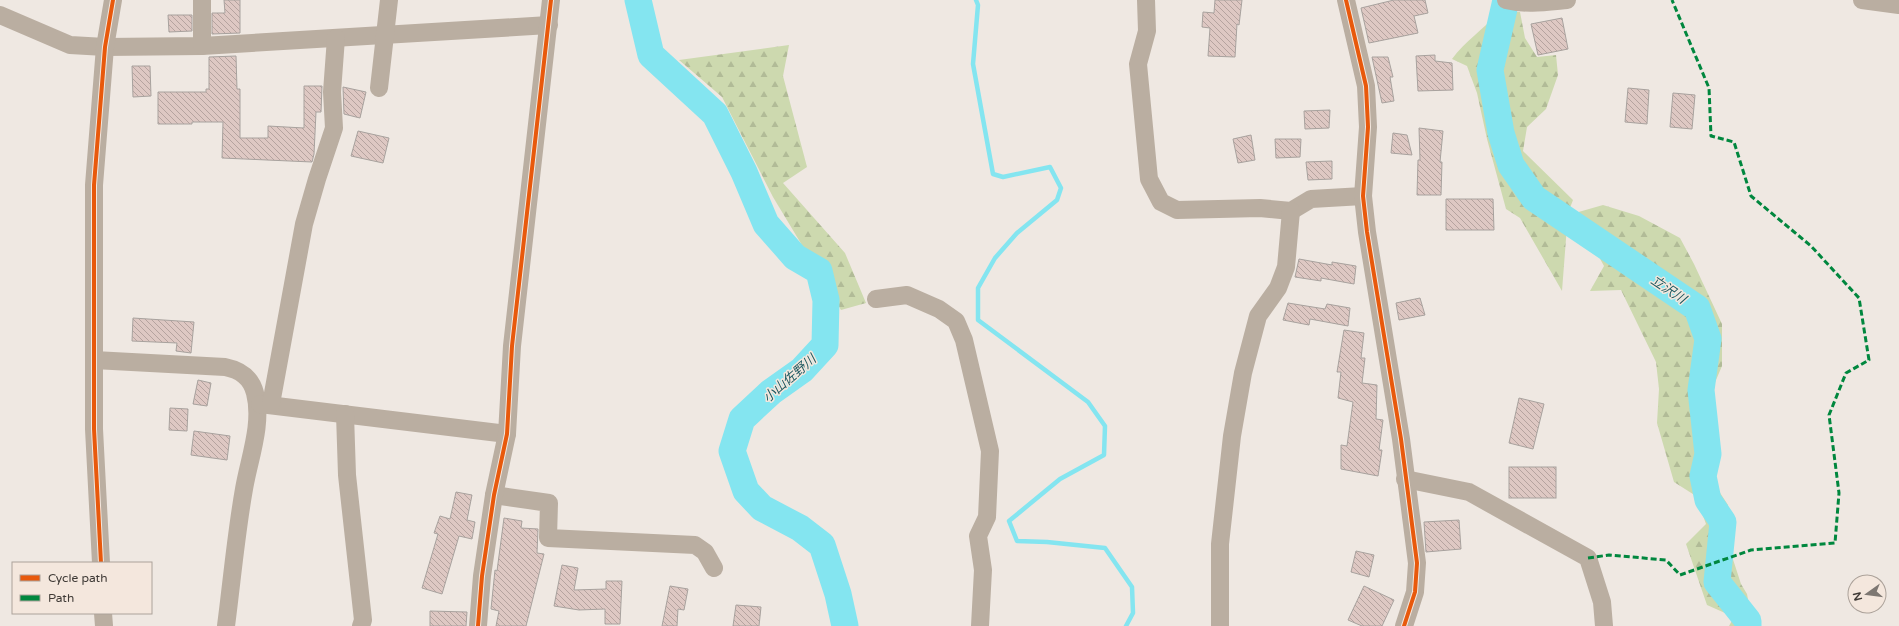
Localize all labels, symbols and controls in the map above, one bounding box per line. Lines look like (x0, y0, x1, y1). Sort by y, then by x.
water label: 立沢川 (1648, 272, 1691, 308)
water label: 小山佐野川 (760, 350, 821, 406)
legend (12, 562, 152, 614)
text: Cycle path (48, 571, 107, 585)
north arrow (1847, 574, 1887, 614)
text: N (1850, 590, 1865, 602)
text: Path (48, 591, 74, 605)

